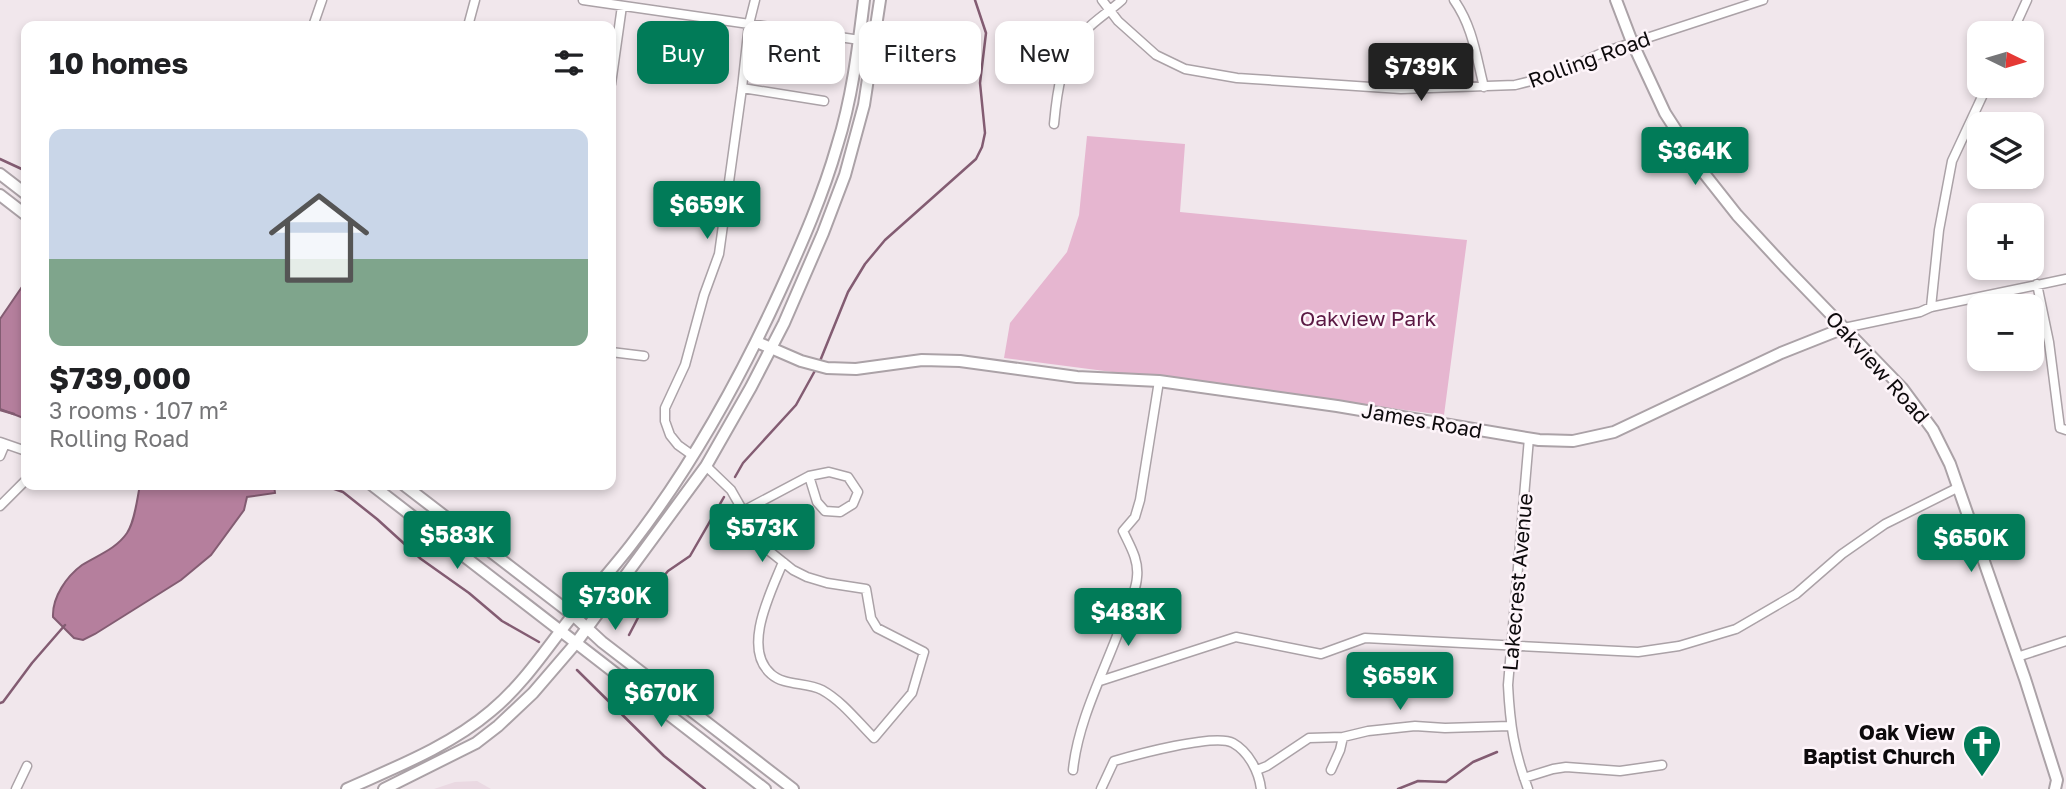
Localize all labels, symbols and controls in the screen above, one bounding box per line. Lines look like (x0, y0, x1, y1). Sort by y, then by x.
chip: Buy (637, 21, 729, 84)
chip: Rent (743, 21, 845, 84)
chip: Filters (859, 21, 981, 84)
chip: New (995, 21, 1094, 84)
north arrow (1967, 21, 2044, 98)
map controls (1967, 21, 2044, 371)
street label: Rolling Road (1524, 25, 1654, 93)
pin: $739K (1372, 43, 1470, 103)
icon: filters (550, 44, 588, 82)
text: 10 homes (49, 45, 188, 81)
text: $739K (1384, 52, 1458, 80)
button: layers (1967, 112, 2044, 189)
pin: $364K (1646, 128, 1744, 187)
text: $364K (1657, 136, 1733, 164)
icon: home (256, 175, 382, 301)
pin: $659K (658, 182, 756, 241)
text: $659K (669, 190, 745, 218)
button: + (1967, 203, 2044, 280)
button: − (1967, 294, 2044, 371)
park label: Oakview Park (1300, 305, 1436, 331)
street label: Oakview Road (1821, 305, 1935, 429)
text: $739,000 (49, 360, 191, 396)
text: 3 rooms · 107 m² (49, 396, 227, 424)
street label: James Road (1360, 397, 1484, 443)
text: Rolling Road (49, 424, 189, 452)
street label: Lakecrest Avenue (1496, 492, 1538, 672)
pin: $573K (713, 504, 811, 564)
pin: $583K (408, 512, 506, 571)
text: $573K (726, 513, 798, 541)
pin: $650K (1922, 514, 2020, 574)
text: $583K (420, 520, 494, 548)
text: $650K (1933, 523, 2009, 551)
pin: $730K (566, 572, 664, 632)
text: $730K (578, 581, 652, 609)
pin: $483K (1079, 588, 1177, 648)
text: $483K (1090, 597, 1166, 625)
pin: $659K (1351, 652, 1449, 712)
text: $659K (1362, 661, 1438, 689)
pin: $670K (612, 670, 710, 729)
text: $670K (624, 678, 698, 706)
place label: Oak View Baptist Church (1803, 719, 1956, 769)
church icon: Oak View Baptist Church (1961, 723, 2003, 778)

